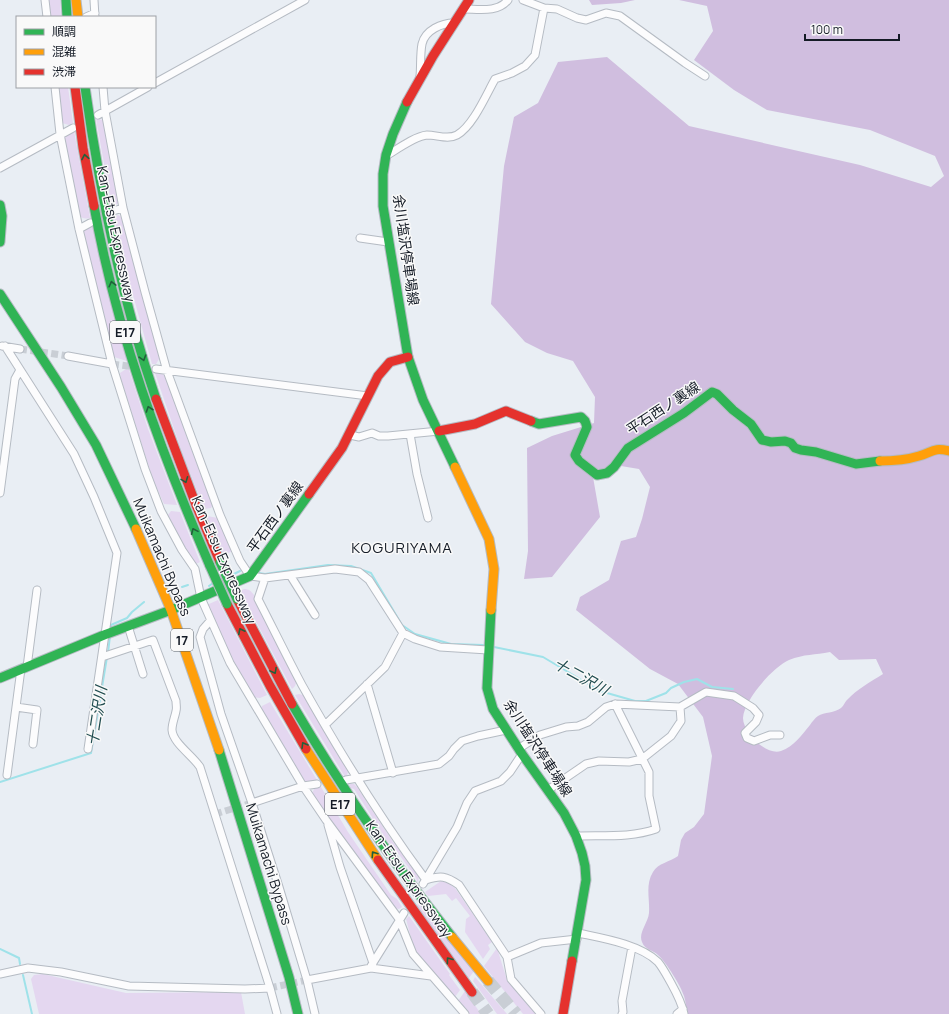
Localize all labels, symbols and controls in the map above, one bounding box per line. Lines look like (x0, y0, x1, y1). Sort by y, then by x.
legend (16, 16, 156, 88)
scale bar (805, 16, 899, 42)
text: 100 m (811, 21, 843, 38)
text: 順調 (52, 23, 76, 40)
text: 混雑 (52, 43, 76, 60)
text: 渋滞 (52, 63, 76, 80)
one-way arrow (82, 154, 90, 160)
street label: Kan-Etsu Expressway (93, 164, 140, 304)
street label: 余川塩沢停車場線 (389, 193, 424, 307)
one-way arrow (108, 281, 117, 288)
road number: E17 (110, 321, 140, 343)
one-way arrow (138, 354, 147, 361)
street label: 平石西ノ裏線 (622, 377, 703, 438)
one-way arrow (145, 406, 153, 413)
one-way arrow (181, 477, 189, 484)
street label: 平石西ノ裏線 (242, 477, 307, 556)
street label: Kan-Etsu Expressway (188, 493, 262, 628)
street label: Muikamachi Bypass (129, 495, 196, 619)
one-way arrow (191, 527, 199, 535)
district label: KOGURIYAMA (351, 537, 453, 558)
one-way arrow (238, 628, 246, 635)
road number: 17 (171, 629, 193, 651)
water label: 十二沢川 (550, 653, 614, 701)
one-way arrow (269, 667, 276, 674)
water label: 十二沢川 (81, 683, 112, 747)
street label: 余川塩沢停車場線 (500, 696, 577, 800)
one-way arrow (301, 742, 308, 749)
road number: E17 (325, 793, 355, 815)
street label: Muikamachi Bypass (242, 801, 297, 927)
street label: Kan-Etsu Expressway (362, 817, 457, 941)
one-way arrow (371, 851, 379, 858)
one-way arrow (447, 958, 454, 965)

